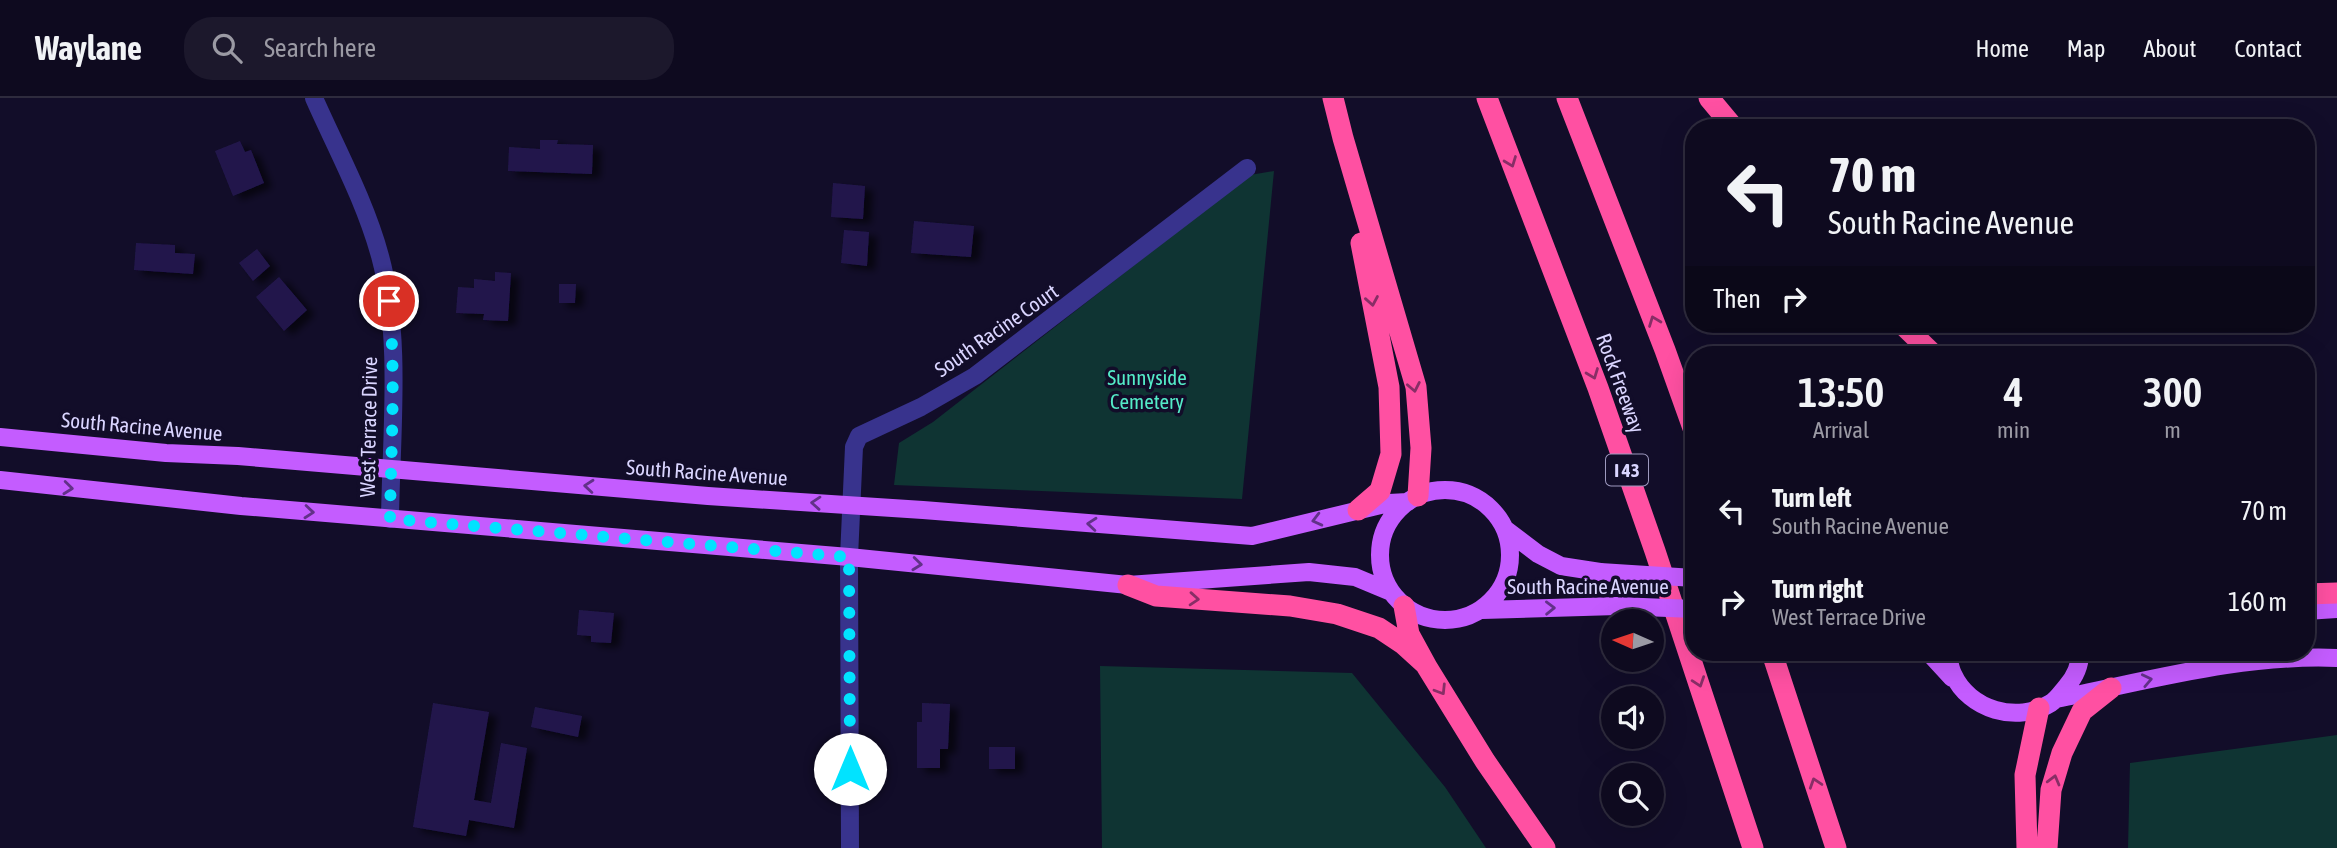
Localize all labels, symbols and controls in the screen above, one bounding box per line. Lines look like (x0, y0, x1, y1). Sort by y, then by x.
search box (184, 17, 674, 80)
text: Waylane (35, 29, 142, 67)
icon: search (208, 29, 246, 67)
text: Search here (264, 33, 376, 63)
text: Home (1975, 35, 2029, 62)
text: Map (2067, 35, 2105, 62)
text: About (2143, 35, 2196, 62)
text: Contact (2234, 35, 2302, 62)
text: 70 m (1828, 146, 1916, 202)
icon: left (1713, 147, 1804, 238)
one-way arrow (1503, 155, 1517, 167)
text: South Racine Avenue (1828, 204, 2074, 241)
pin (359, 271, 419, 331)
street label: South Racine Court (930, 279, 1062, 381)
icon: right (1775, 280, 1813, 318)
icon: arrive (370, 282, 408, 320)
text: Then (1713, 284, 1761, 314)
one-way arrow (1364, 295, 1379, 307)
one-way arrow (1648, 316, 1662, 328)
street label: Rock Freeway (1592, 330, 1650, 436)
street label: West Terrace Drive (355, 356, 381, 498)
park label: Sunnyside Cemetery (1107, 365, 1187, 413)
one-way arrow (1584, 368, 1598, 380)
text: 13:50 (1798, 368, 1884, 416)
text: 4 (2004, 368, 2023, 416)
text: 300 (2143, 368, 2202, 416)
one-way arrow (1406, 381, 1421, 393)
street label: South Racine Avenue (60, 407, 224, 445)
text: Arrival (1813, 417, 1869, 443)
text: min (1997, 417, 2030, 443)
text: m (2164, 417, 2181, 443)
street label: South Racine Avenue (626, 454, 788, 490)
road number: I 43 (1606, 454, 1648, 486)
one-way arrow (584, 479, 595, 494)
one-way arrow (62, 480, 74, 495)
text: Turn left (1772, 483, 1852, 513)
icon: left (1713, 492, 1751, 530)
one-way arrow (810, 496, 821, 511)
text: 70 m (2240, 496, 2287, 526)
one-way arrow (304, 504, 315, 519)
one-way arrow (1311, 512, 1323, 526)
text: South Racine Avenue (1772, 513, 1949, 539)
one-way arrow (1086, 517, 1097, 532)
one-way arrow (912, 556, 923, 571)
street label: South Racine Avenue (1507, 574, 1669, 598)
text: Turn right (1772, 574, 1863, 604)
icon: right (1713, 583, 1751, 621)
text: 160 m (2228, 587, 2287, 617)
one-way arrow (1189, 591, 1200, 606)
one-way arrow (1545, 600, 1555, 616)
text: West Terrace Drive (1772, 604, 1926, 630)
north arrow (1601, 609, 1664, 672)
map controls (1601, 609, 1664, 826)
one-way arrow (2141, 674, 2153, 688)
one-way arrow (1691, 675, 1705, 687)
one-way arrow (1432, 682, 1445, 695)
button: sound (1601, 686, 1664, 749)
position arrow (813, 732, 887, 806)
button: search (1601, 763, 1664, 826)
one-way arrow (2046, 775, 2060, 787)
one-way arrow (1809, 778, 1823, 790)

